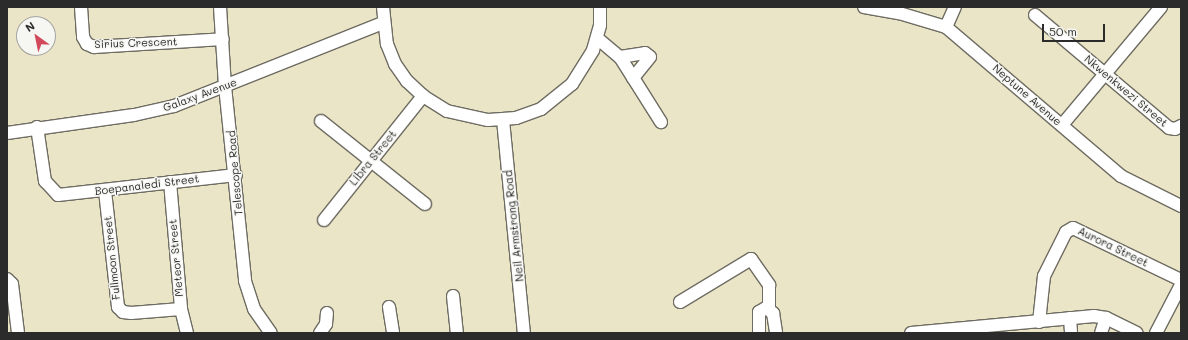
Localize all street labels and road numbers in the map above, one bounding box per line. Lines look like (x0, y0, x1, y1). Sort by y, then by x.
street label: Sirius Crescent (94, 35, 178, 51)
street label: Nkwenkwezi Street (1082, 52, 1170, 130)
street label: Neptune Avenue (990, 61, 1064, 129)
street label: Galaxy Avenue (161, 76, 239, 114)
street label: Libra Street (347, 128, 399, 188)
street label: Telescope Road (225, 130, 245, 216)
street label: Neil Armstrong Road (502, 170, 526, 282)
street label: Boepanaledi Street (94, 172, 200, 198)
street label: Fullmoon Street (101, 215, 123, 301)
street label: Meteor Street (166, 219, 186, 297)
street label: Aurora Street (1076, 224, 1150, 270)

